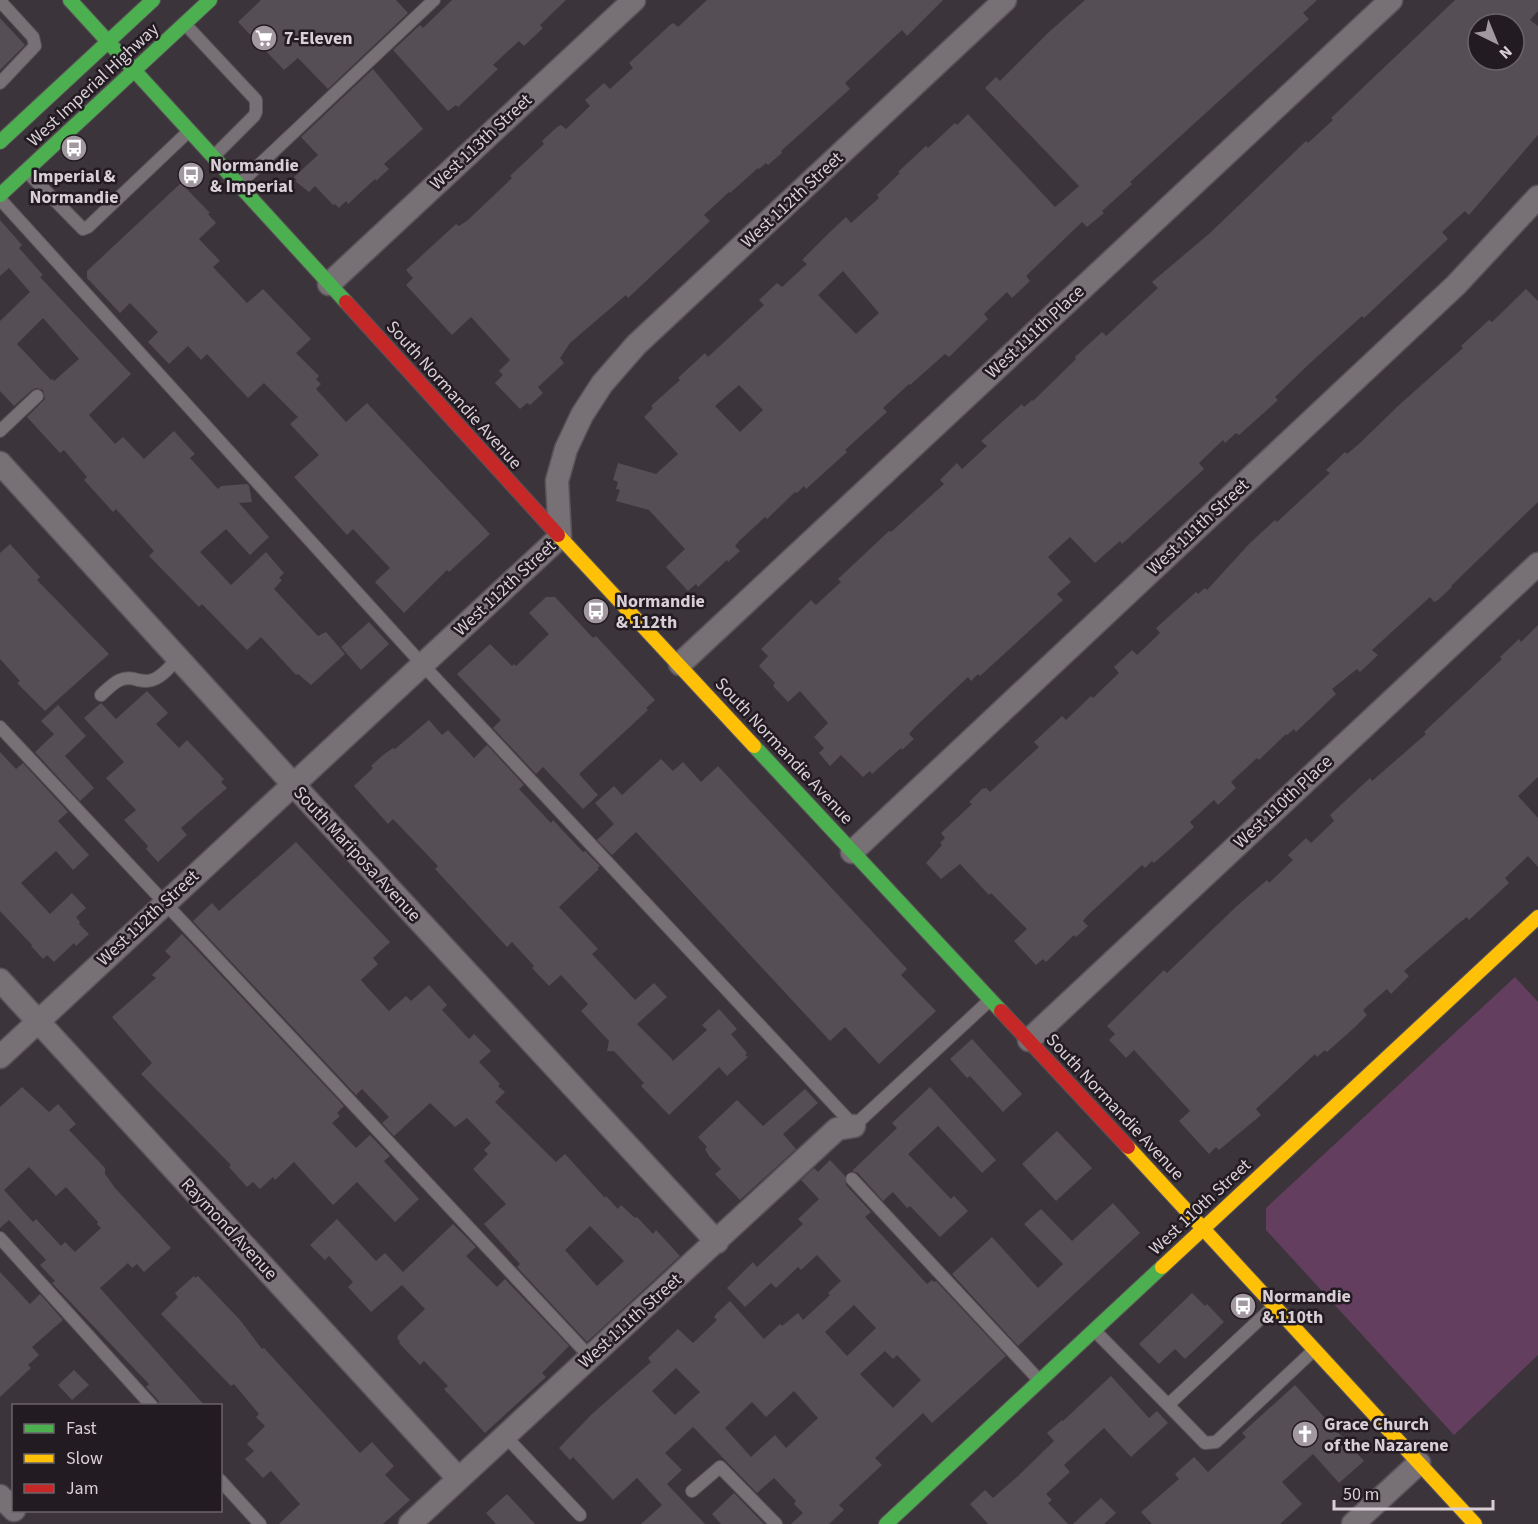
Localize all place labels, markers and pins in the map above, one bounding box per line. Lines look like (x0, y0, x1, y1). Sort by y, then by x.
supermarket icon: 7-Eleven (249, 23, 279, 53)
place label: 7-Eleven (284, 26, 353, 51)
bus stop icon: Imperial & Normandie (59, 133, 89, 163)
place label: Normandie & Imperial (210, 153, 299, 199)
bus stop icon: Normandie & Imperial (176, 160, 206, 190)
place label: Imperial & Normandie (30, 164, 118, 210)
place label: Normandie & 112th (616, 589, 705, 635)
bus stop icon: Normandie & 112th (581, 596, 611, 626)
place label: Normandie & 110th (1262, 1284, 1351, 1330)
bus stop icon: Normandie & 110th (1228, 1291, 1258, 1321)
place label: Grace Church of the Nazarene (1324, 1412, 1449, 1458)
church icon: Grace Church of the Nazarene (1290, 1419, 1320, 1449)

